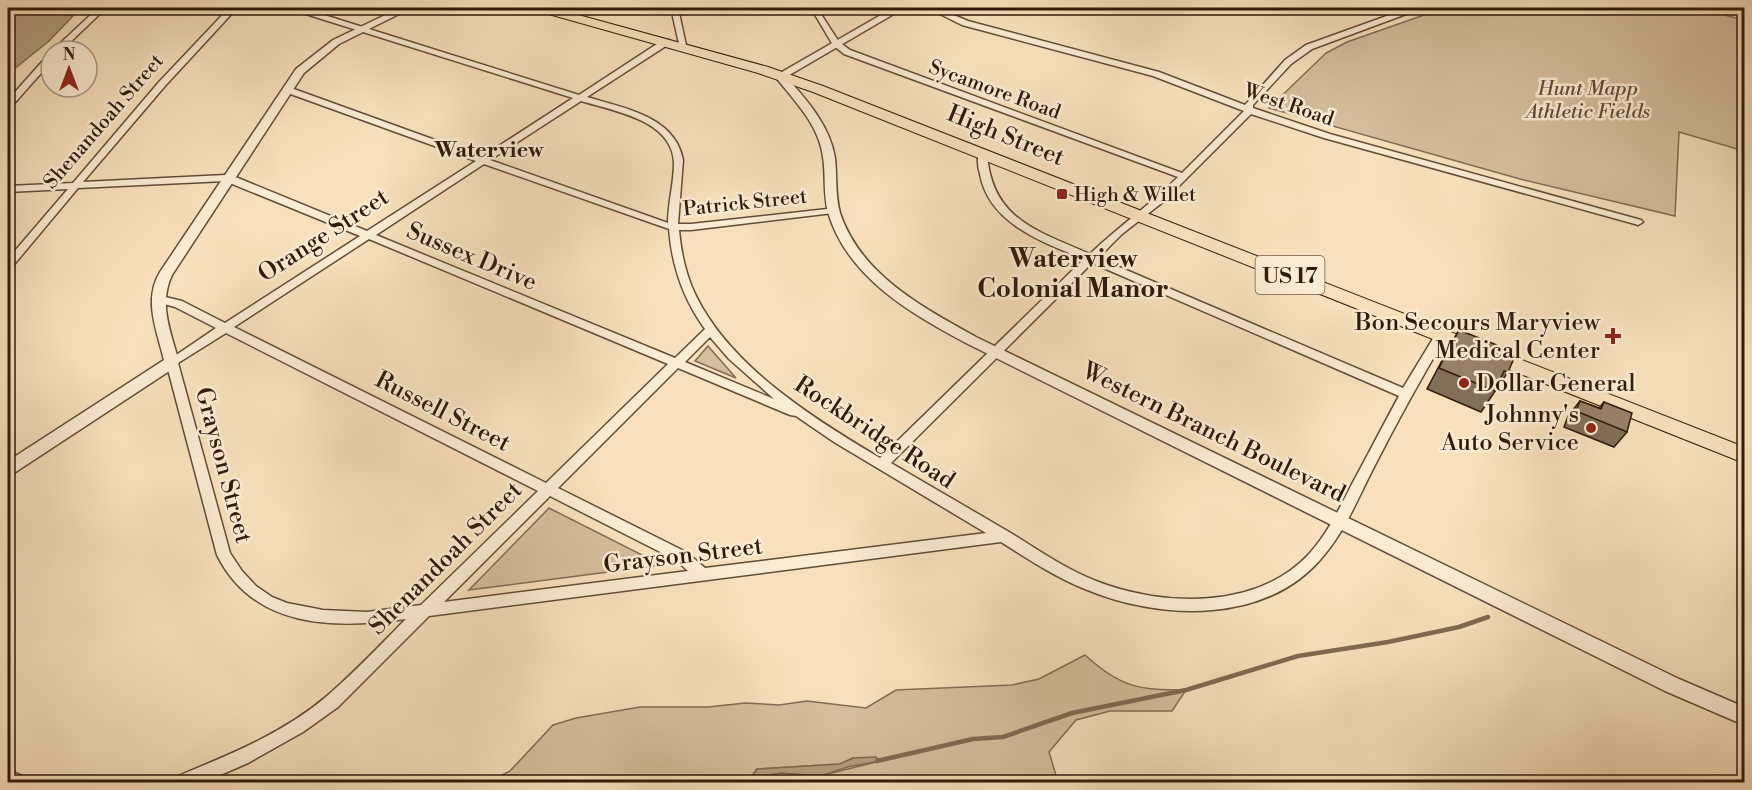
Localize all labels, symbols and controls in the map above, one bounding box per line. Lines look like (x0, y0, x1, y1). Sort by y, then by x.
north arrow (39, 39, 99, 99)
text: N (63, 45, 76, 65)
street label: Shenandoah Street (39, 49, 170, 195)
street label: Sycamore Road (925, 55, 1064, 126)
park label: Hunt Mapp Athletic Fields (1524, 77, 1651, 125)
street label: West Road (1239, 78, 1337, 133)
street label: High Street (943, 99, 1069, 173)
district label: Waterview (434, 137, 544, 164)
street label: Orange Street (253, 182, 395, 289)
place label: High & Willet (1074, 183, 1196, 208)
street label: Patrick Street (682, 185, 808, 222)
marker: High & Willet (1055, 187, 1069, 201)
street label: Sussex Drive (402, 216, 541, 298)
district label: Waterview Colonial Manor (977, 243, 1169, 305)
road number: US 17 (1256, 256, 1324, 294)
place label: Bon Secours Maryview Medical Center (1354, 308, 1602, 366)
marker: Bon Secours Maryview Medical Center (1604, 327, 1622, 345)
street label: Western Branch Boulevard (1076, 356, 1350, 510)
street label: Russell Street (370, 365, 516, 459)
place label: Dollar General (1476, 369, 1636, 399)
street label: Rockbridge Road (789, 370, 961, 496)
marker: Dollar General (1457, 376, 1471, 390)
street label: Grayson Street (188, 384, 258, 547)
place label: Johnny's Auto Service (1440, 400, 1579, 458)
marker: Johnny's Auto Service (1584, 421, 1598, 435)
street label: Shenandoah Street (363, 475, 529, 642)
street label: Grayson Street (602, 531, 765, 581)

